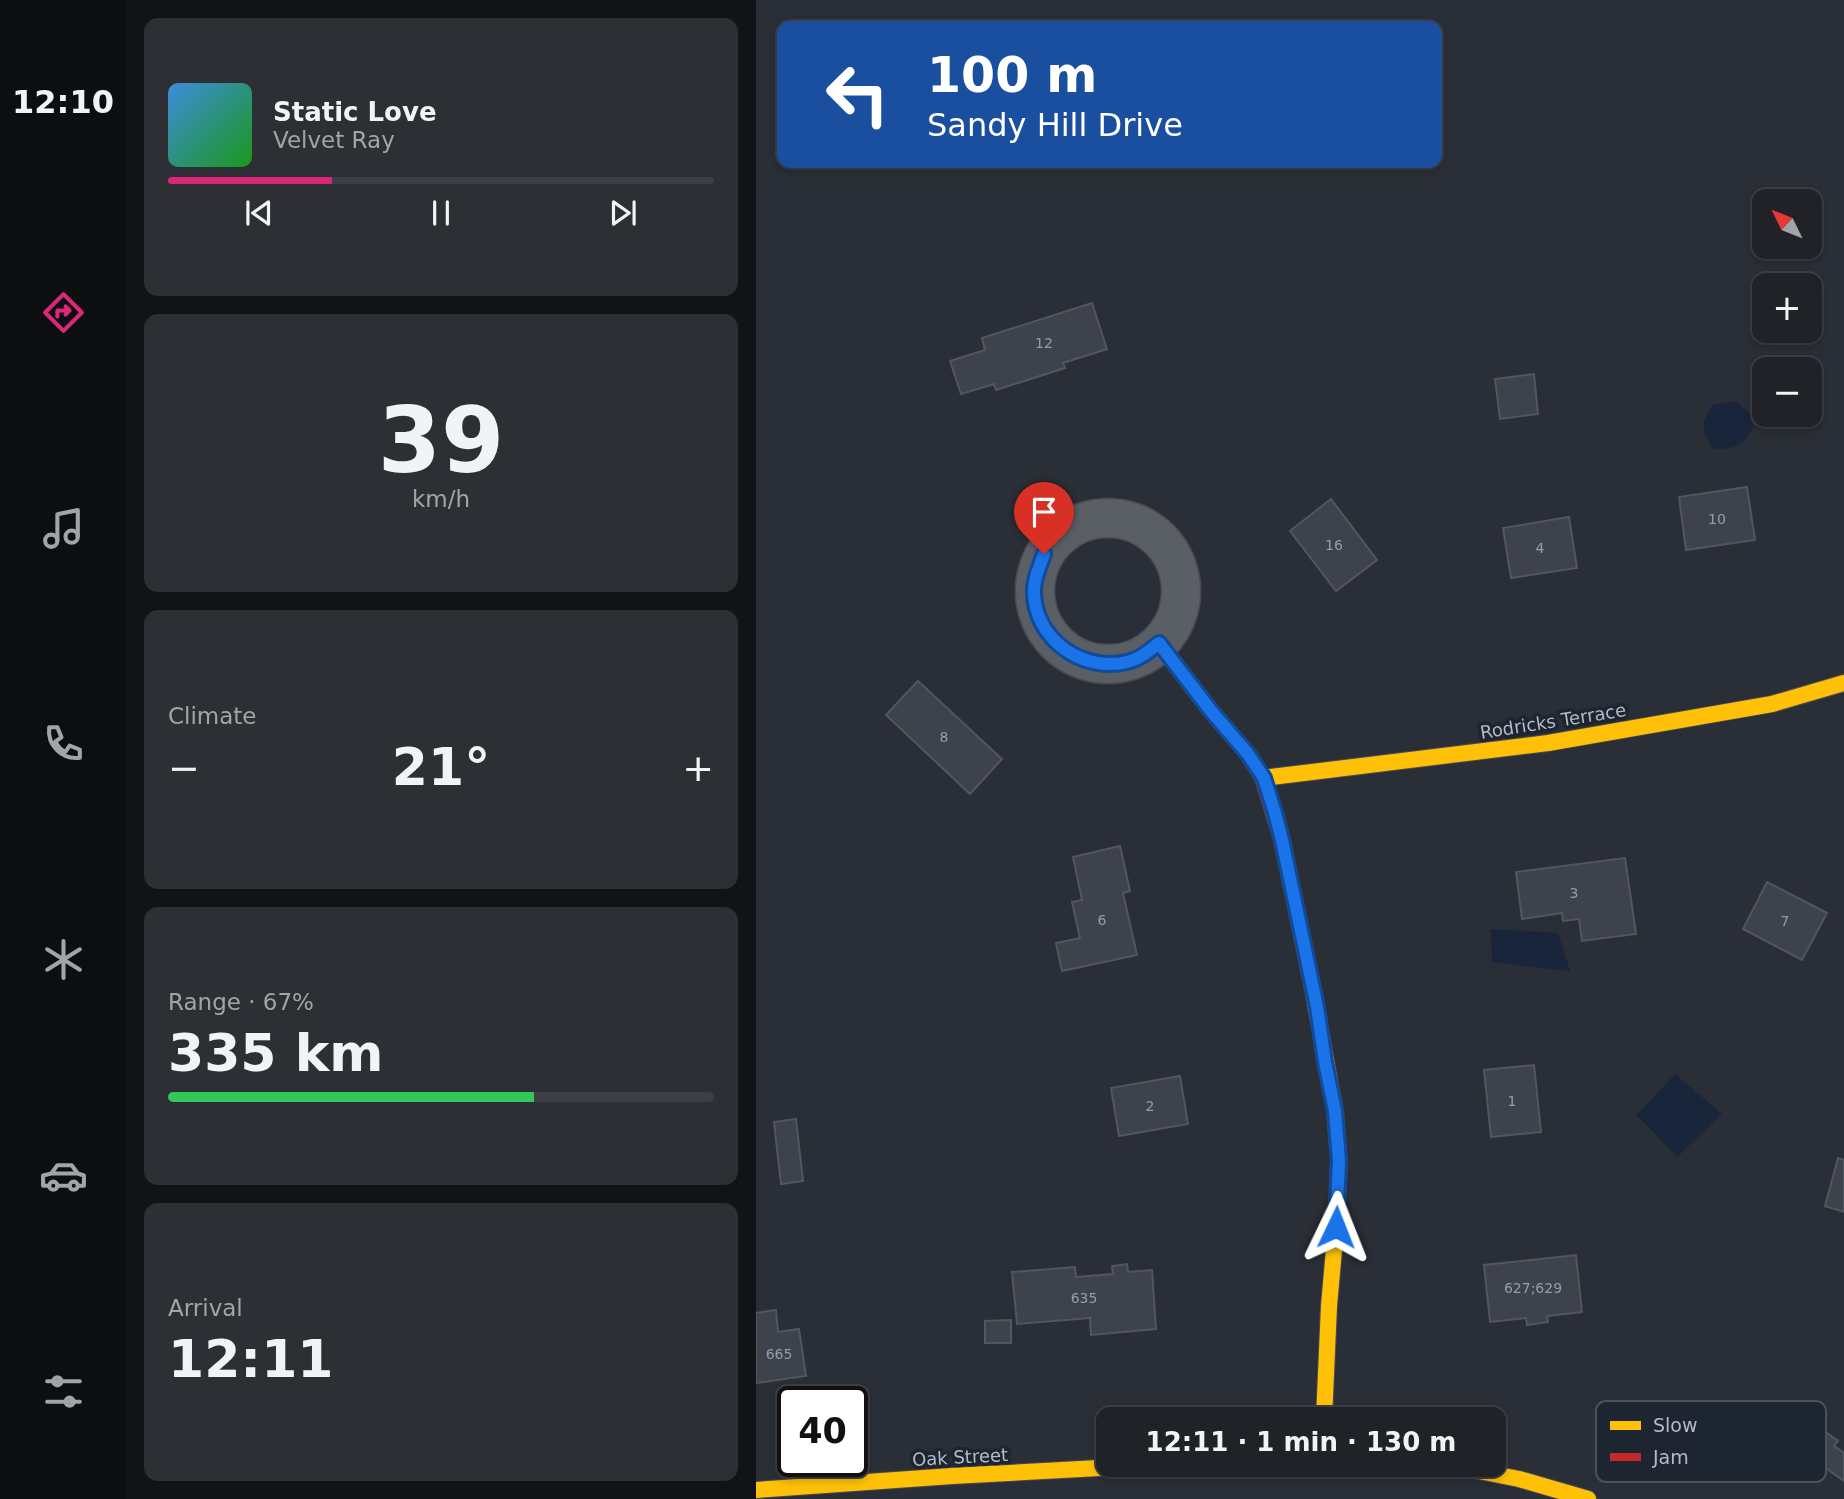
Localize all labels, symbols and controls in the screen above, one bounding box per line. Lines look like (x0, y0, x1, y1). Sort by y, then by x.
text: 100 m (927, 47, 1097, 104)
icon: left (812, 49, 903, 140)
text: 12:10 (12, 83, 114, 121)
text: Static Love (273, 97, 437, 127)
text: Sandy Hill Drive (927, 106, 1183, 144)
text: Velvet Ray (273, 127, 395, 153)
north arrow (1752, 189, 1822, 259)
map controls (1752, 189, 1822, 427)
icon: previous (240, 194, 278, 232)
icon: pause (422, 194, 460, 232)
icon: next (604, 194, 642, 232)
button: + (1752, 273, 1822, 343)
icon: directions (39, 288, 88, 337)
house number: 12 (1035, 335, 1053, 351)
button: − (1752, 357, 1822, 427)
text: 39 (378, 388, 504, 493)
pin (1014, 482, 1074, 554)
text: km/h (412, 486, 470, 512)
icon: arrive (1025, 493, 1063, 531)
icon: music (39, 504, 88, 553)
house number: 10 (1708, 511, 1726, 527)
house number: 16 (1325, 537, 1343, 553)
house number: 4 (1536, 540, 1545, 556)
street label: Rodricks Terrace (1479, 699, 1627, 743)
text: Climate (168, 703, 257, 729)
icon: phone (39, 719, 88, 768)
house number: 8 (940, 729, 948, 745)
text: 21° (392, 737, 490, 797)
text: − (168, 746, 200, 790)
text: + (682, 746, 714, 790)
house number: 3 (1570, 885, 1578, 901)
house number: 6 (1098, 912, 1107, 928)
house number: 7 (1781, 913, 1789, 929)
icon: climate (39, 935, 88, 984)
text: Range · 67% (168, 989, 314, 1015)
text: 335 km (168, 1023, 383, 1083)
house number: 1 (1508, 1093, 1516, 1109)
house number: 2 (1146, 1098, 1154, 1114)
icon: car (39, 1151, 88, 1200)
position arrow (1299, 1190, 1373, 1264)
house number: 627;629 (1504, 1280, 1562, 1296)
house number: 635 (1071, 1290, 1097, 1306)
text: Arrival (168, 1295, 243, 1321)
text: 12:11 (168, 1329, 334, 1389)
house number: 665 (766, 1346, 792, 1362)
icon: filters (39, 1367, 88, 1416)
speed limit sign: 40 (777, 1386, 868, 1477)
legend (1596, 1401, 1826, 1482)
text: Slow (1653, 1414, 1698, 1436)
text: 12:11 · 1 min · 130 m (1146, 1427, 1456, 1457)
street label: Oak Street (911, 1444, 1009, 1470)
text: Jam (1652, 1446, 1689, 1468)

